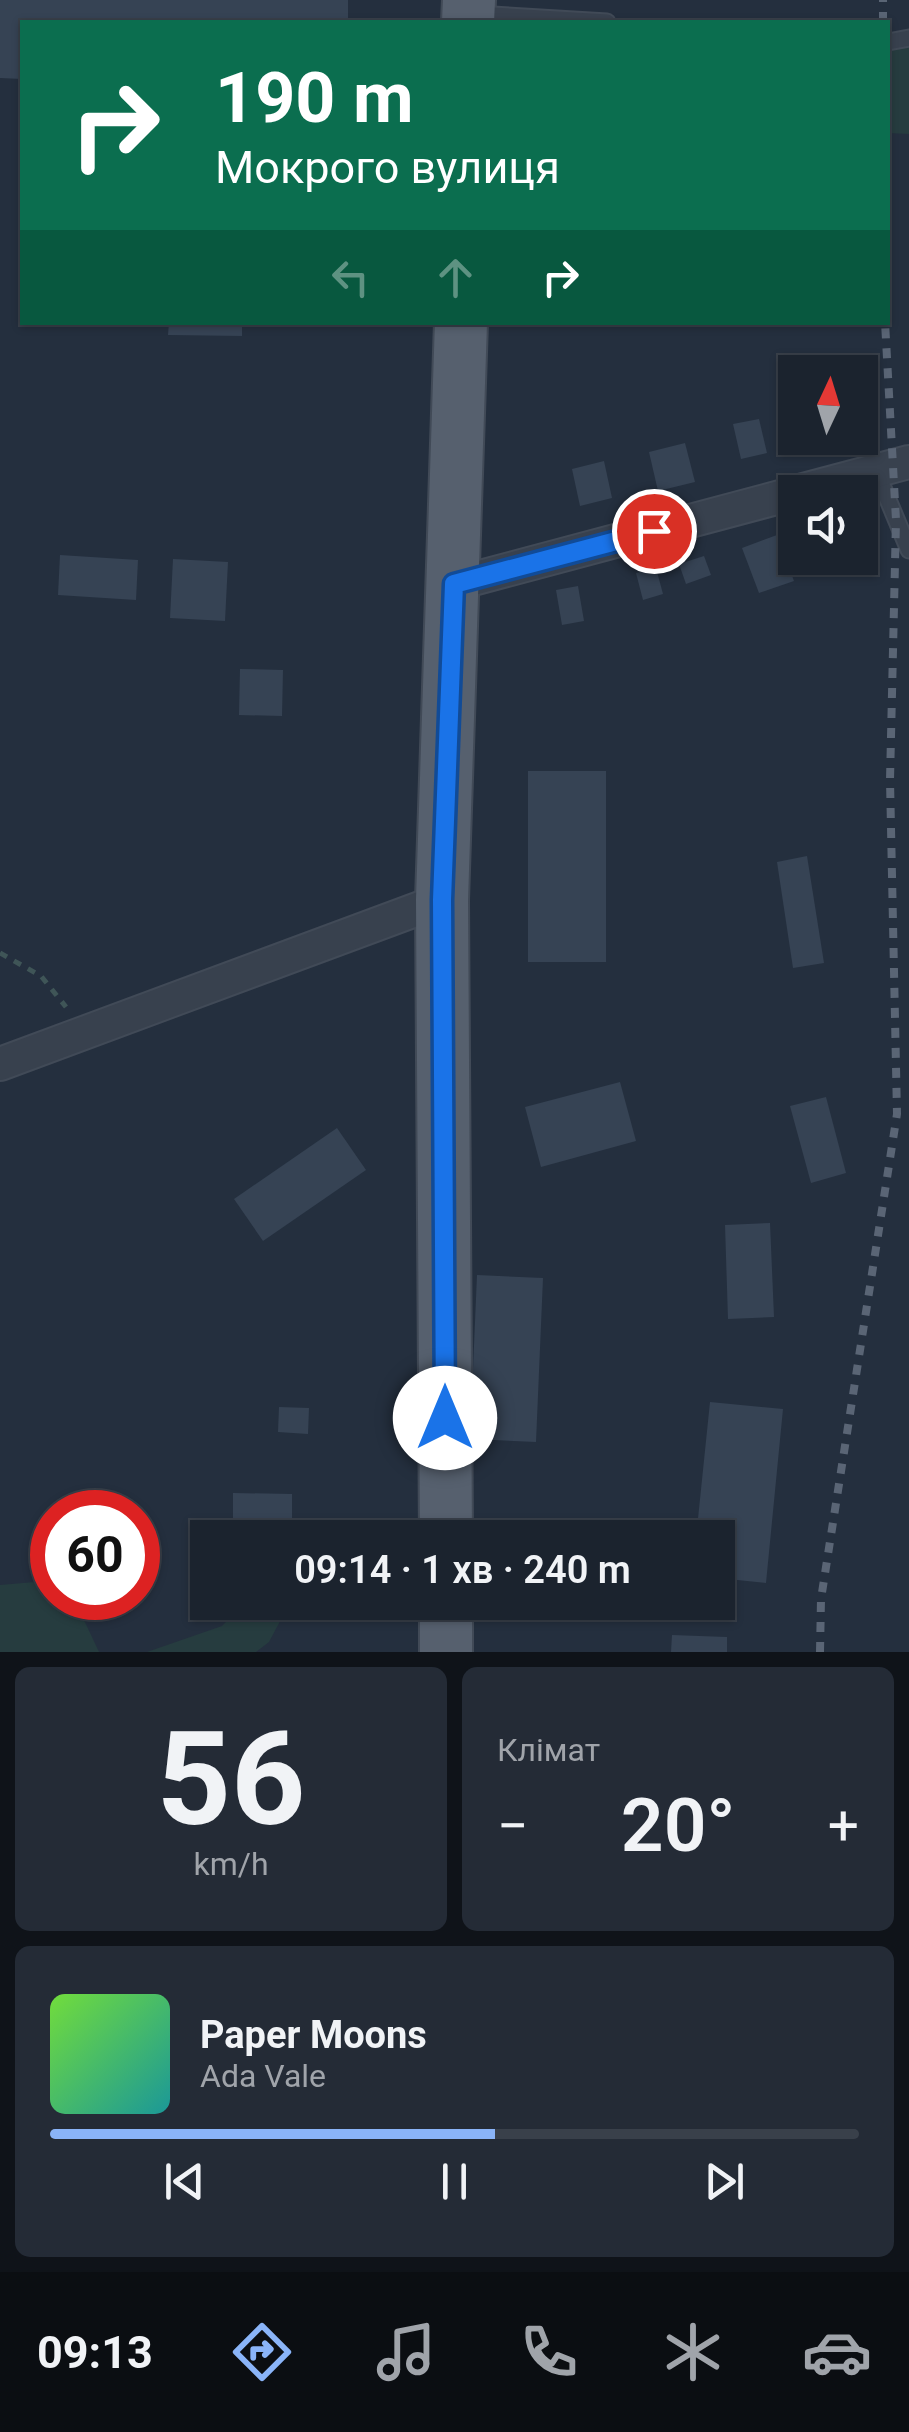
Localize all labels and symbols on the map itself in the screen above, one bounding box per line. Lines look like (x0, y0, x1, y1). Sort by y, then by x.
north arrow (778, 355, 878, 455)
pin (612, 489, 697, 574)
position arrow (393, 1366, 497, 1470)
speed limit sign: 60 (30, 1490, 160, 1620)

